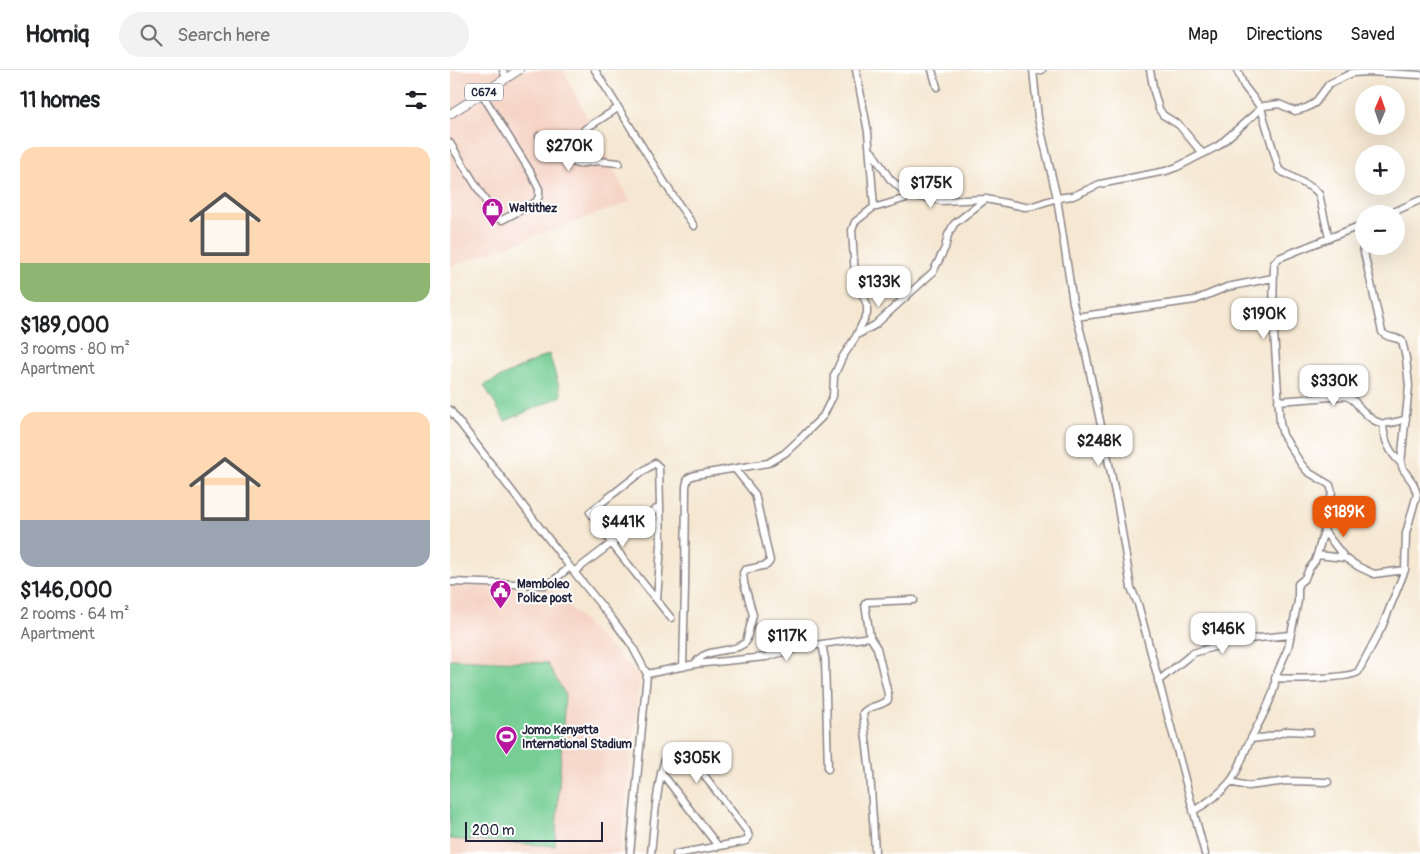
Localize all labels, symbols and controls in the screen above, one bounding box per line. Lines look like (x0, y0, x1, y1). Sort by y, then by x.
search box (119, 12, 469, 57)
text: Homiq (25, 20, 89, 49)
icon: search (137, 21, 165, 49)
text: Search here (177, 23, 270, 47)
text: Map (1188, 23, 1218, 46)
text: Directions (1246, 23, 1322, 46)
text: Saved (1350, 23, 1395, 46)
road number: C674 (465, 84, 503, 101)
north arrow (1355, 85, 1405, 135)
map controls (1355, 85, 1405, 255)
icon: filters (402, 86, 430, 114)
text: 11 homes (20, 87, 100, 114)
pin: $270K (534, 129, 604, 172)
text: $270K (546, 136, 592, 156)
button: + (1355, 145, 1405, 195)
pin: $175K (896, 166, 966, 209)
text: $175K (910, 173, 952, 193)
icon: home (180, 179, 270, 269)
shop icon: Waltithez (481, 196, 505, 227)
place label: Waltithez (509, 201, 558, 216)
button: − (1355, 205, 1405, 255)
pin: $133K (844, 266, 914, 308)
text: $133K (858, 272, 900, 292)
pin: $190K (1229, 298, 1299, 340)
text: $190K (1242, 304, 1286, 324)
text: $189,000 (20, 312, 109, 339)
text: 3 rooms · 80 m² (20, 339, 130, 359)
text: Apartment (20, 359, 95, 379)
pin: $330K (1299, 364, 1369, 407)
text: $330K (1310, 371, 1358, 391)
pin: $248K (1064, 424, 1134, 467)
text: $248K (1077, 431, 1121, 451)
icon: home (180, 444, 270, 534)
pin: $189K (1309, 496, 1379, 538)
text: $189K (1324, 502, 1364, 522)
pin: $441K (588, 506, 658, 548)
text: $441K (601, 512, 645, 532)
text: $146,000 (20, 577, 112, 604)
place label: Mamboleo Police post (517, 577, 573, 606)
public building icon: Mamboleo Police post (489, 579, 513, 610)
text: 2 rooms · 64 m² (20, 604, 130, 624)
pin: $146K (1188, 612, 1258, 655)
text: $146K (1201, 619, 1245, 639)
pin: $117K (752, 620, 822, 662)
text: Apartment (20, 624, 95, 644)
text: $117K (767, 626, 807, 646)
place label: Jomo Kenyatta International Stadium (522, 723, 632, 752)
sports icon: Jomo Kenyatta International Stadium (494, 725, 518, 756)
pin: $305K (662, 742, 732, 784)
text: $305K (674, 748, 720, 768)
scale bar (465, 819, 602, 842)
text: 200 m (472, 822, 514, 839)

